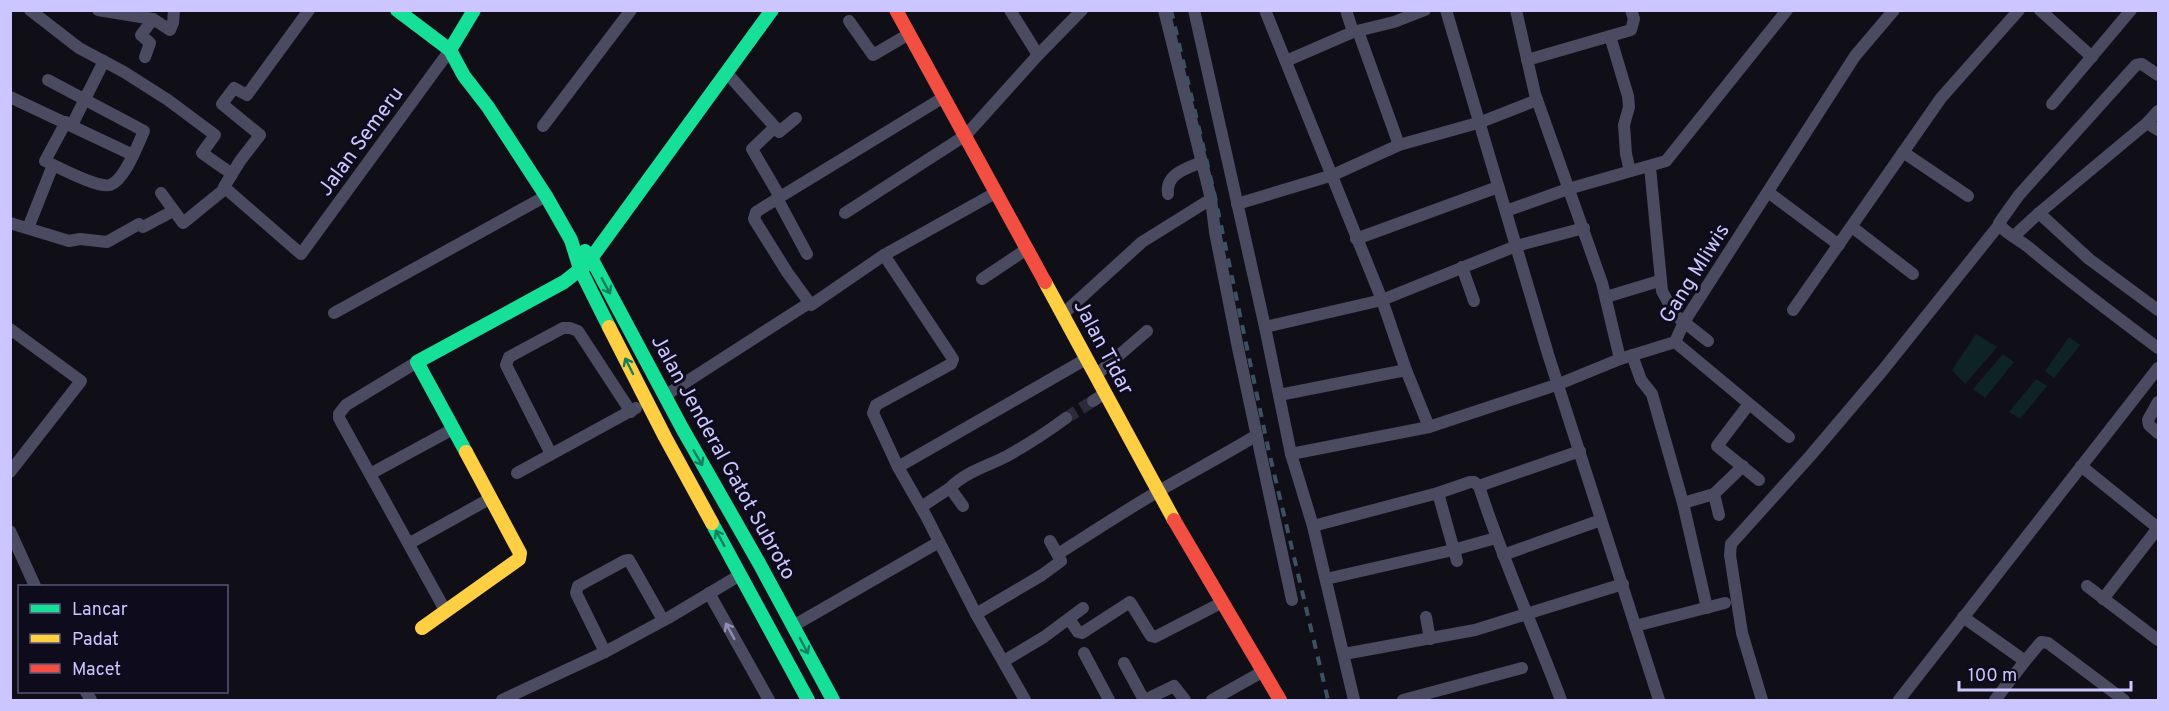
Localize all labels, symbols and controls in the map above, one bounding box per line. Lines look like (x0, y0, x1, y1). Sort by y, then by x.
street label: Jalan Semeru (312, 82, 410, 202)
street label: Gang Mliwis (1654, 219, 1737, 329)
one-way arrow (600, 277, 612, 294)
street label: Jalan Tidar (1066, 295, 1139, 400)
street label: Jalan Jenderal Gatot Subroto (644, 331, 801, 585)
one-way arrow (623, 357, 635, 375)
one-way arrow (693, 449, 705, 466)
one-way arrow (714, 530, 726, 547)
legend (18, 585, 228, 693)
text: Lancar (72, 599, 128, 622)
one-way arrow (724, 623, 736, 640)
text: Padat (72, 629, 119, 652)
one-way arrow (798, 637, 810, 654)
scale bar (1959, 654, 2132, 692)
text: Macet (72, 659, 121, 682)
text: 100 m (1968, 665, 2017, 688)

